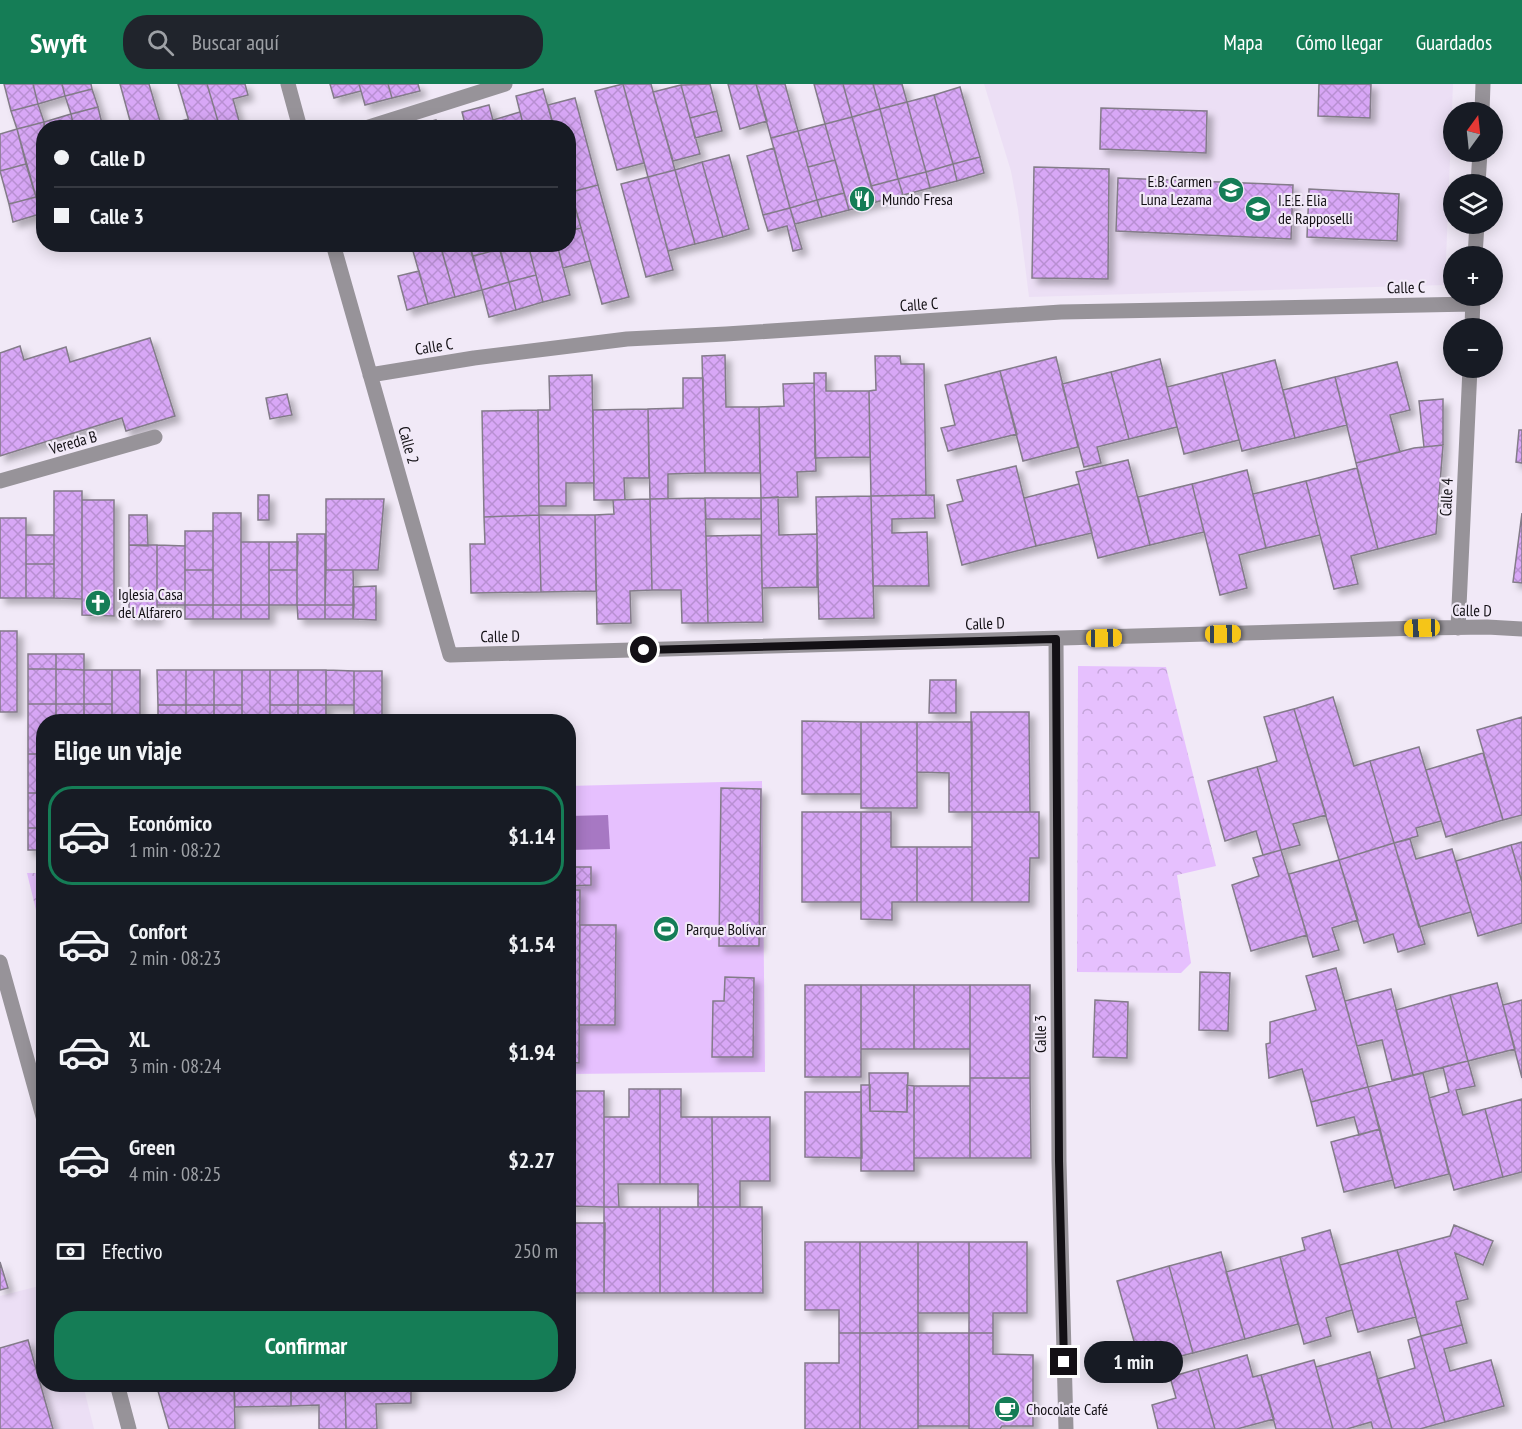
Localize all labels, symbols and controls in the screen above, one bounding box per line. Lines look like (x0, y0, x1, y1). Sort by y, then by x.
search box (123, 15, 543, 69)
text: Swyft (30, 24, 87, 61)
icon: search (144, 26, 177, 59)
text: Buscar aquí (192, 28, 279, 56)
text: Mapa (1224, 29, 1263, 56)
text: Cómo llegar (1296, 29, 1383, 56)
text: Guardados (1416, 29, 1492, 56)
north arrow (1443, 102, 1503, 162)
map controls (1443, 102, 1503, 378)
text: Calle D (90, 144, 145, 172)
place label: E.B. Carmen Luna Lezama (1140, 171, 1212, 209)
button: layers (1443, 174, 1503, 234)
school or university icon: E.B. Carmen Luna Lezama (1216, 175, 1246, 205)
restaurant icon: Mundo Fresa (847, 184, 877, 214)
place label: Mundo Fresa (882, 189, 953, 209)
place label: I.E.E. Elia de Rapposelli (1278, 190, 1353, 228)
school or university icon: I.E.E. Elia de Rapposelli (1243, 194, 1273, 224)
text: Calle 3 (90, 202, 144, 230)
button: + (1443, 246, 1503, 306)
street label: Calle C (1387, 277, 1425, 297)
street label: Calle C (899, 293, 939, 315)
button: − (1443, 318, 1503, 378)
street label: Calle C (414, 333, 454, 359)
street label: Calle 2 (394, 424, 424, 466)
street label: Vereda B (46, 426, 99, 459)
street label: Calle 4 (1435, 477, 1457, 517)
place label: Iglesia Casa del Alfarero (118, 584, 183, 622)
church icon: Iglesia Casa del Alfarero (83, 588, 113, 618)
street label: Calle D (1452, 600, 1492, 620)
street label: Calle D (965, 612, 1005, 634)
car (1404, 618, 1440, 638)
car (1205, 625, 1241, 643)
street label: Calle D (480, 626, 520, 646)
car (1086, 629, 1122, 647)
route start (630, 636, 657, 663)
text: Elige un viaje (54, 733, 182, 767)
icon: car (57, 809, 111, 863)
text: Económico (129, 809, 212, 837)
text: $1.14 (508, 822, 555, 850)
text: 1 min · 08:22 (129, 837, 221, 863)
sports icon: Parque Bolívar (651, 914, 681, 944)
icon: car (57, 917, 111, 971)
text: Confort (129, 917, 187, 945)
place label: Parque Bolívar (686, 919, 767, 939)
text: $1.54 (508, 930, 555, 958)
text: 2 min · 08:23 (129, 945, 221, 971)
street label: Calle 3 (1030, 1015, 1050, 1053)
icon: car (57, 1025, 111, 1079)
text: XL (129, 1025, 150, 1053)
text: $1.94 (508, 1038, 555, 1066)
text: 3 min · 08:24 (129, 1053, 221, 1079)
icon: car (57, 1133, 111, 1187)
text: Green (129, 1133, 175, 1161)
text: $2.27 (508, 1146, 555, 1174)
text: 4 min · 08:25 (129, 1161, 221, 1187)
icon: cash (54, 1235, 87, 1268)
text: Efectivo (102, 1237, 163, 1265)
text: 250 m (514, 1238, 558, 1264)
button: Confirmar (54, 1311, 558, 1380)
callout: 1 min (1085, 1341, 1184, 1383)
route end (1050, 1348, 1077, 1375)
text: 1 min (1113, 1349, 1154, 1375)
cafe icon: Chocolate Café (992, 1394, 1022, 1424)
place label: Chocolate Café (1026, 1399, 1108, 1419)

